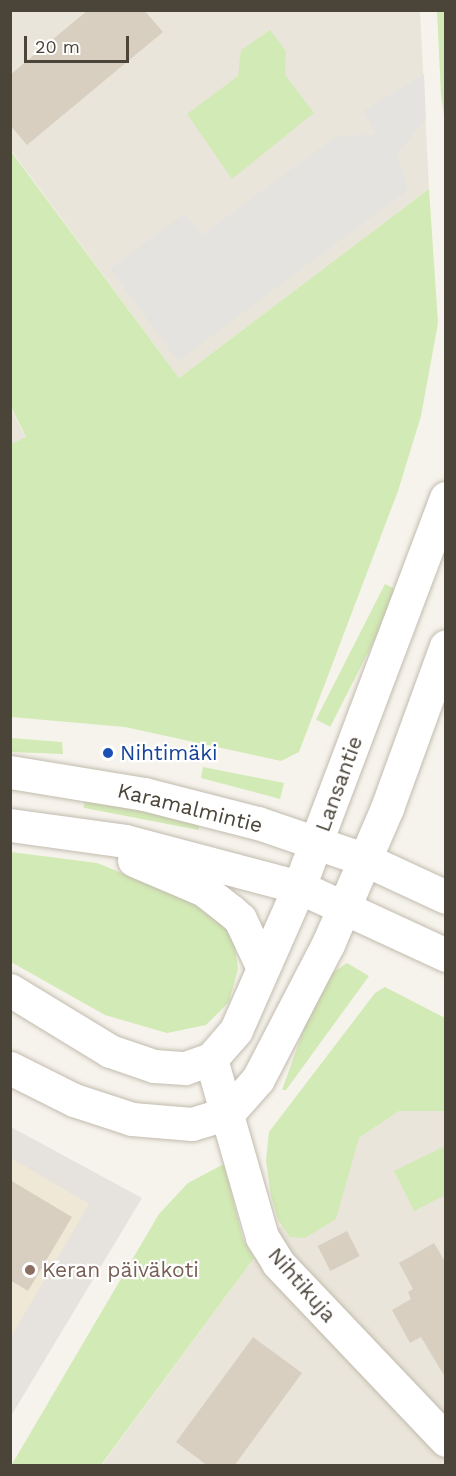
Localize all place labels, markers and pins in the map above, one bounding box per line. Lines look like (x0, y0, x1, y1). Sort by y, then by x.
place label: Nihtimäki (120, 740, 218, 766)
marker: Nihtimäki (101, 746, 115, 760)
place label: Keran päiväkoti (42, 1257, 199, 1283)
marker: Keran päiväkoti (23, 1263, 37, 1277)

